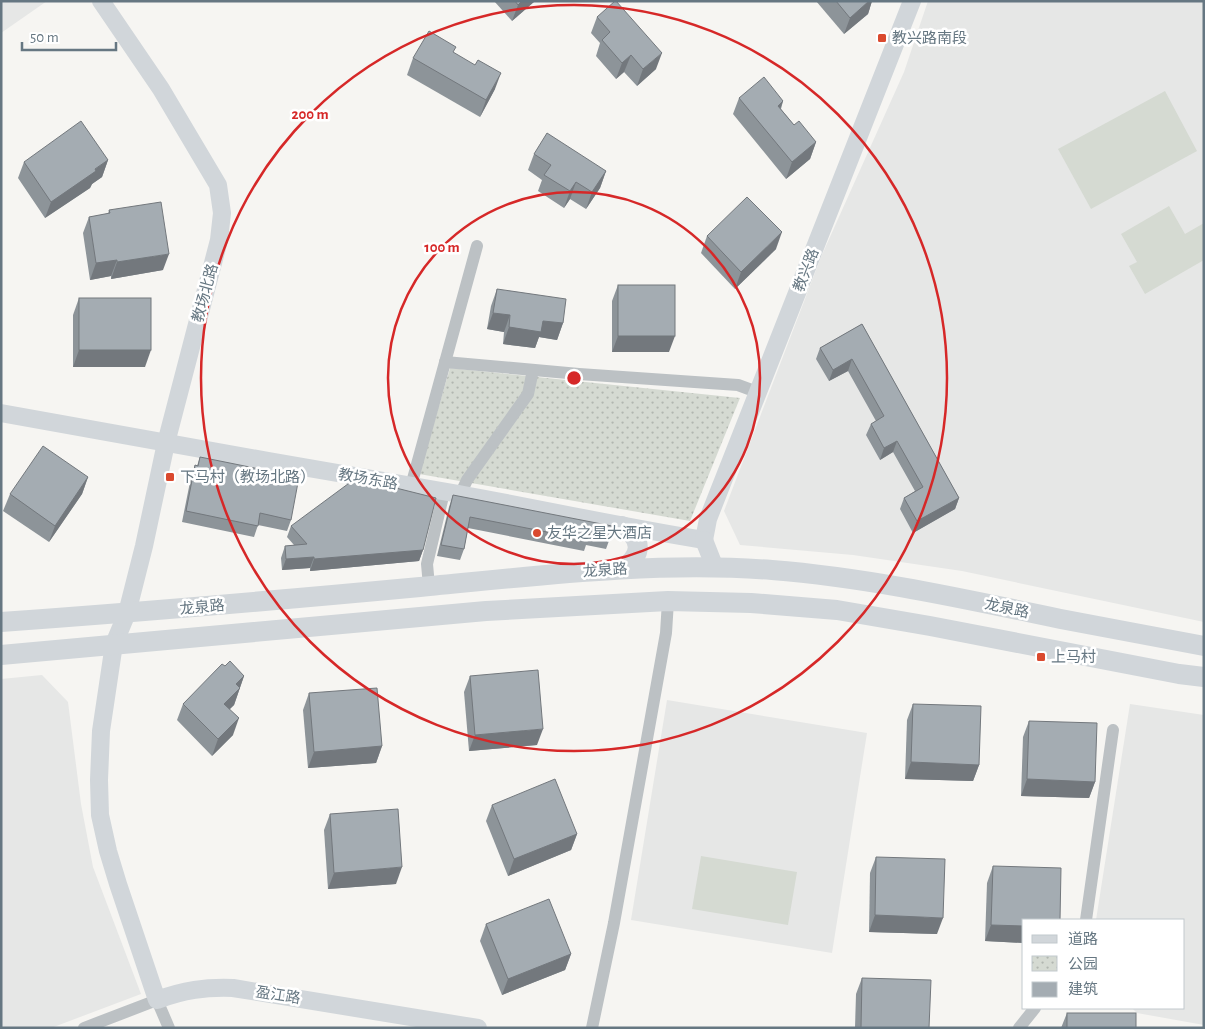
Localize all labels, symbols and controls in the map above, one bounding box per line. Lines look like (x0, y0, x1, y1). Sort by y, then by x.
scale bar (22, 20, 116, 52)
text: 50 m (30, 30, 59, 45)
place label: 教兴路南段 (892, 30, 967, 46)
marker: 教兴路南段 (876, 32, 888, 44)
text: 200 m (291, 107, 329, 122)
text: 100 m (424, 240, 460, 255)
street label: 教兴路 (790, 246, 822, 294)
street label: 教场北路 (189, 262, 220, 324)
centre of rings (565, 369, 583, 387)
street label: 教场东路 (337, 466, 399, 492)
place label: 下马村（教场北路） (180, 468, 315, 485)
marker: 下马村（教场北路） (164, 471, 176, 483)
place label: 友华之星大酒店 (547, 524, 652, 541)
marker: 友华之星大酒店 (531, 527, 543, 539)
street label: 龙泉路 (582, 559, 628, 580)
street label: 龙泉路 (983, 595, 1031, 621)
street label: 龙泉路 (179, 596, 225, 617)
place label: 上马村 (1051, 648, 1096, 665)
marker: 上马村 (1035, 651, 1047, 663)
legend (1022, 919, 1185, 1009)
text: 道路 (1068, 931, 1098, 947)
text: 公园 (1068, 956, 1098, 972)
text: 建筑 (1068, 981, 1098, 997)
street label: 盈江路 (255, 984, 301, 1006)

